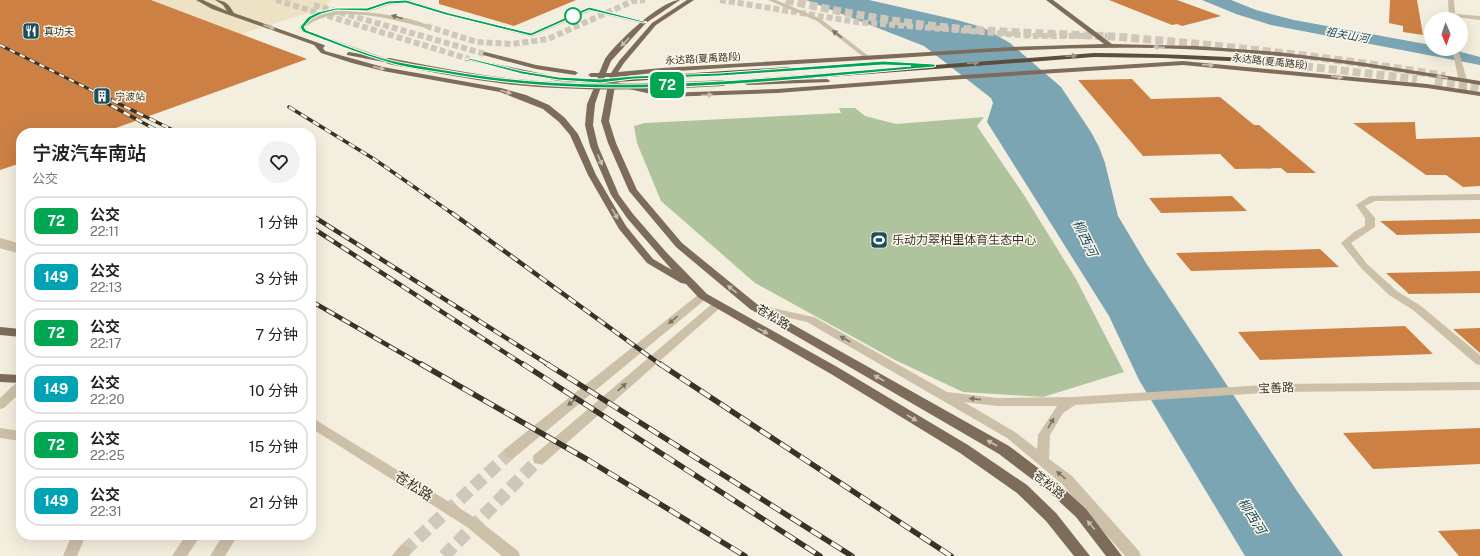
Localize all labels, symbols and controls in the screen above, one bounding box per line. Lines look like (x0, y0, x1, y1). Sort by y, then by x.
unlabelled marker (564, 7, 582, 25)
north arrow (1424, 12, 1468, 56)
map controls (1424, 12, 1468, 56)
one-way arrow (391, 14, 403, 20)
restaurant icon: 真功夫 (21, 21, 41, 41)
place label: 真功夫 (44, 25, 74, 37)
one-way arrow (263, 25, 275, 31)
water label: 祖关山河 (1324, 25, 1372, 45)
one-way arrow (832, 30, 843, 38)
one-way arrow (621, 37, 630, 47)
one-way arrow (1153, 43, 1165, 50)
street label: 永达路(夏禹路段) (665, 50, 741, 66)
street label: 永达路(夏禹路段) (1232, 51, 1308, 71)
one-way arrow (1065, 53, 1077, 60)
one-way arrow (967, 59, 979, 66)
one-way arrow (1202, 61, 1214, 68)
one-way arrow (372, 65, 385, 71)
line badge: 72 (649, 72, 685, 98)
one-way arrow (1331, 74, 1343, 80)
one-way arrow (1435, 74, 1448, 80)
text: 72 (658, 77, 676, 93)
building icon: 宁波站 (92, 86, 112, 106)
one-way arrow (501, 89, 513, 95)
place label: 宁波站 (115, 90, 145, 102)
one-way arrow (701, 91, 713, 98)
button: heart (258, 141, 300, 183)
text: 宁波汽车南站 (32, 142, 146, 164)
one-way arrow (597, 154, 603, 166)
text: 公交 (32, 171, 58, 186)
text: 公交 (90, 206, 120, 223)
one-way arrow (612, 208, 619, 220)
text: 72 (47, 213, 65, 229)
text: 1 分钟 (258, 214, 298, 231)
water label: 柳西河 (1070, 217, 1102, 262)
text: 22:11 (90, 224, 119, 239)
sports icon: 乐动力翠柏里体育生态中心 (869, 230, 889, 250)
place label: 乐动力翠柏里体育生态中心 (892, 233, 1036, 247)
text: 公交 (90, 262, 120, 279)
text: 149 (44, 269, 68, 285)
text: 3 分钟 (255, 270, 298, 287)
text: 22:13 (90, 280, 122, 295)
one-way arrow (727, 284, 738, 293)
street label: 苍松路 (754, 302, 792, 332)
one-way arrow (668, 316, 679, 325)
text: 公交 (90, 318, 120, 335)
text: 72 (47, 325, 65, 341)
text: 7 分钟 (255, 326, 298, 343)
one-way arrow (757, 328, 769, 335)
text: 22:17 (90, 336, 122, 351)
one-way arrow (839, 336, 851, 343)
text: 公交 (90, 374, 120, 391)
one-way arrow (873, 375, 885, 382)
street label: 宝善路 (1258, 380, 1294, 396)
text: 149 (44, 381, 68, 397)
text: 10 分钟 (249, 382, 298, 399)
one-way arrow (617, 383, 627, 392)
text: 22:20 (90, 392, 124, 407)
one-way arrow (969, 396, 981, 403)
one-way arrow (567, 398, 578, 407)
one-way arrow (906, 414, 918, 421)
one-way arrow (1048, 417, 1055, 429)
text: 公交 (90, 430, 120, 447)
text: 72 (47, 437, 65, 453)
text: 15 分钟 (249, 438, 298, 455)
one-way arrow (986, 439, 998, 446)
text: 22:25 (90, 448, 125, 463)
street label: 苍松路 (392, 468, 436, 504)
street label: 苍松路 (1031, 468, 1067, 502)
one-way arrow (1056, 471, 1067, 479)
text: 公交 (90, 486, 120, 503)
text: 149 (44, 493, 68, 509)
text: 21 分钟 (249, 494, 298, 511)
water label: 柳西河 (1235, 495, 1270, 539)
text: 22:31 (90, 504, 122, 519)
one-way arrow (1087, 520, 1096, 531)

